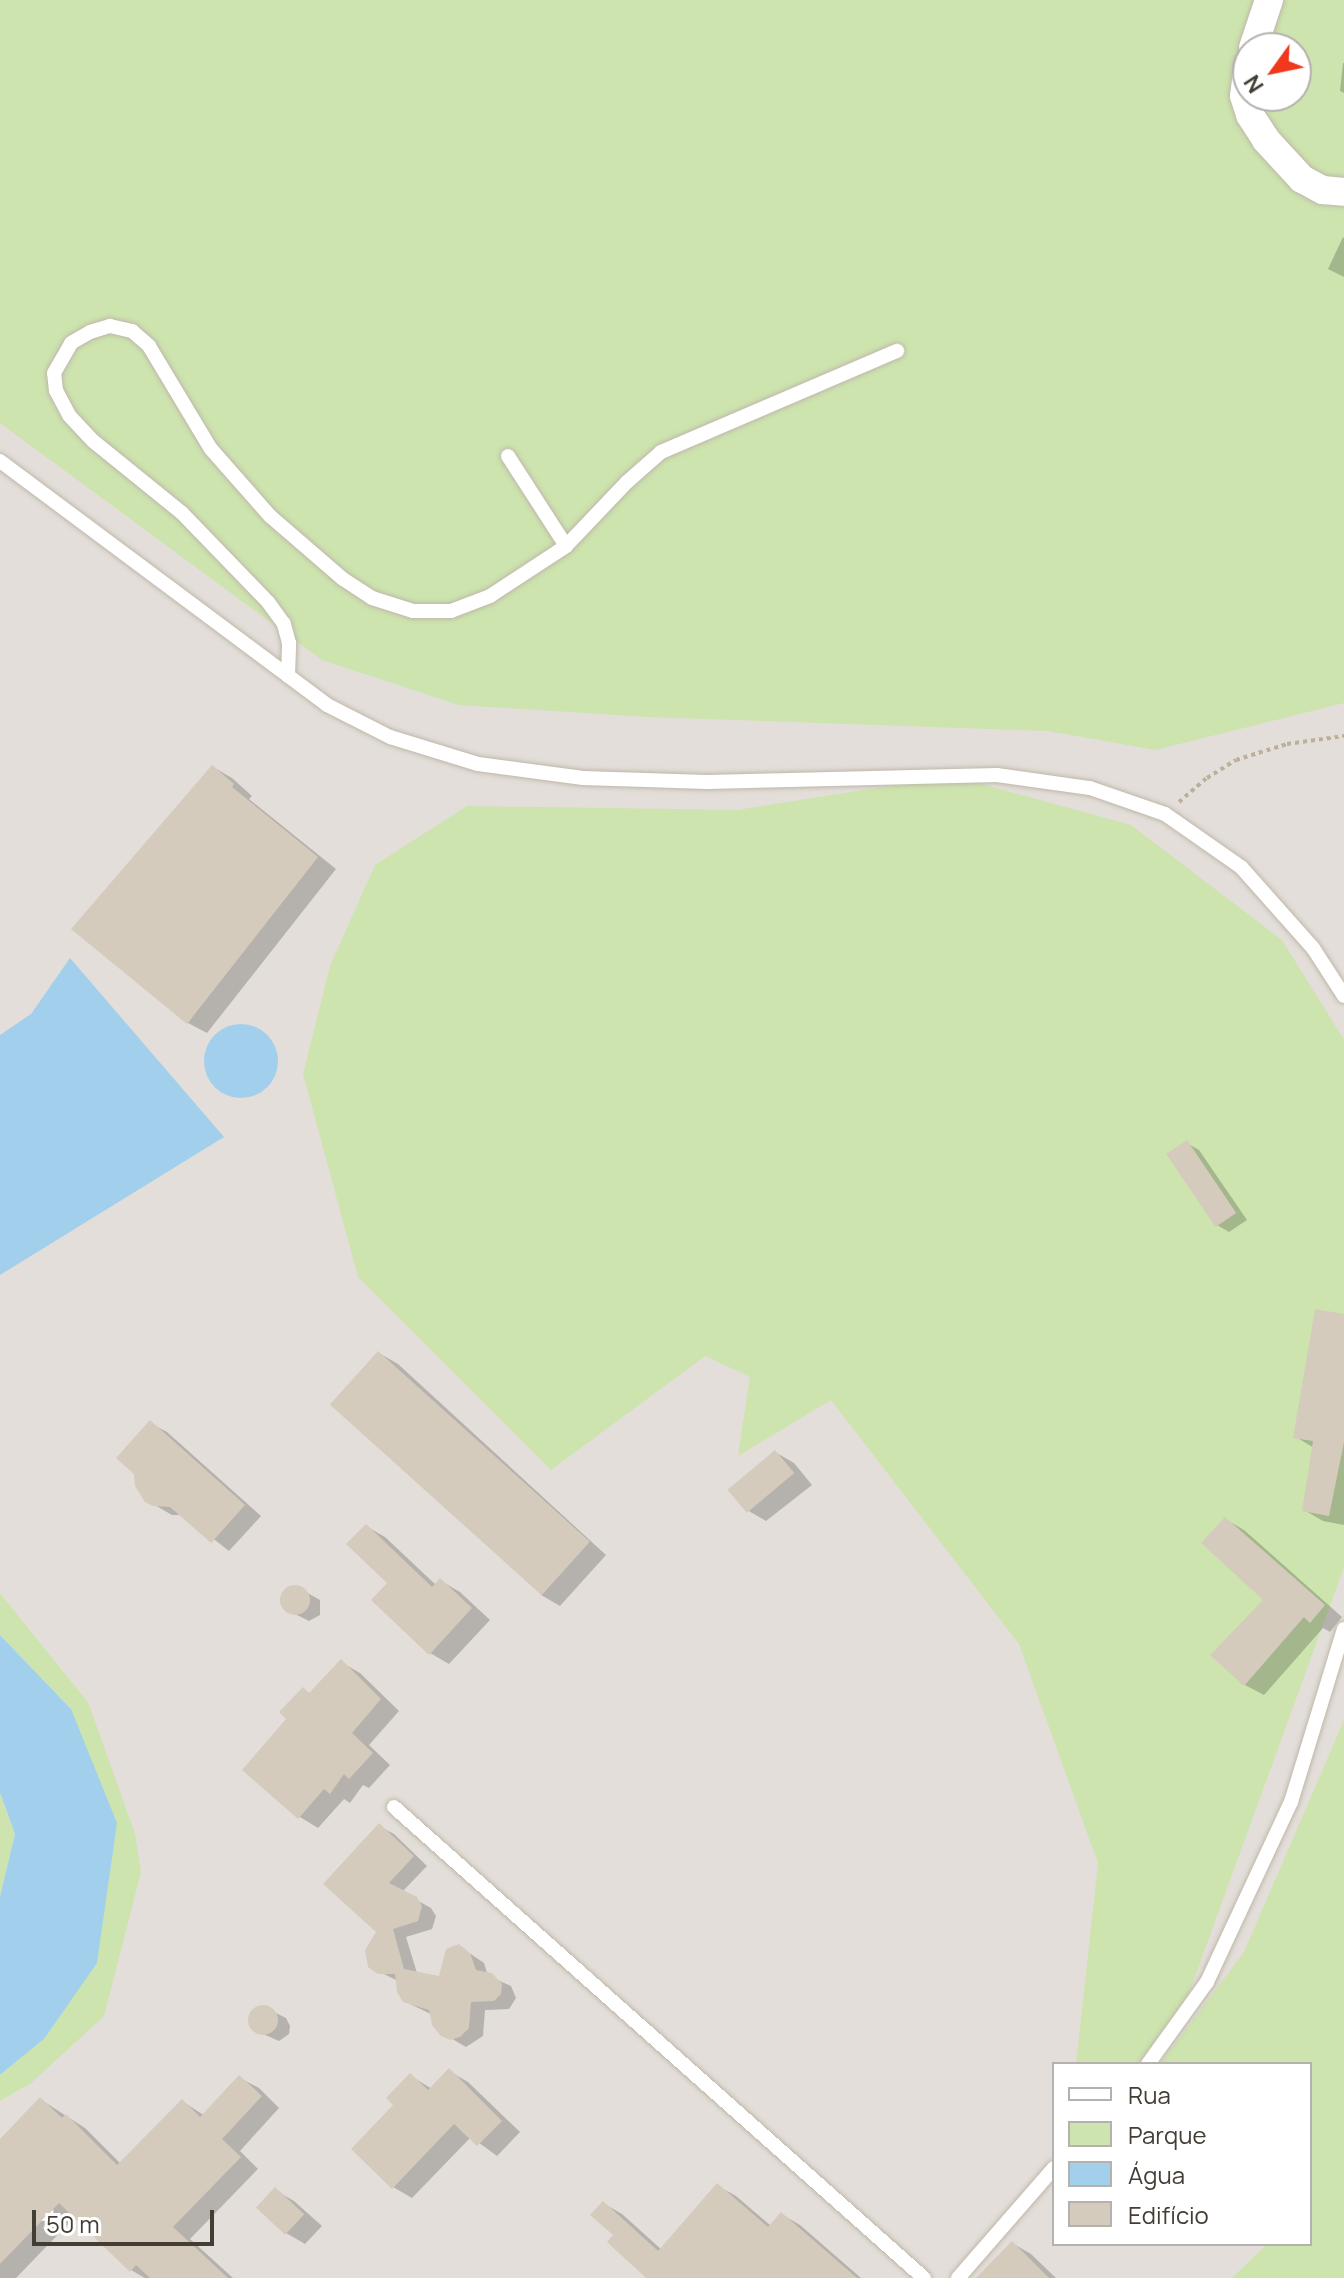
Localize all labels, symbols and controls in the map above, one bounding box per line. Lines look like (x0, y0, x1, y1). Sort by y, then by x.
north arrow (1232, 32, 1312, 112)
text: N (1237, 69, 1270, 99)
legend (1052, 2062, 1312, 2246)
text: Rua (1128, 2078, 1171, 2111)
text: Parque (1128, 2118, 1206, 2151)
text: Água (1128, 2158, 1185, 2191)
scale bar (36, 2194, 218, 2244)
text: Edifício (1128, 2198, 1209, 2231)
text: 50 m (46, 2207, 100, 2240)

